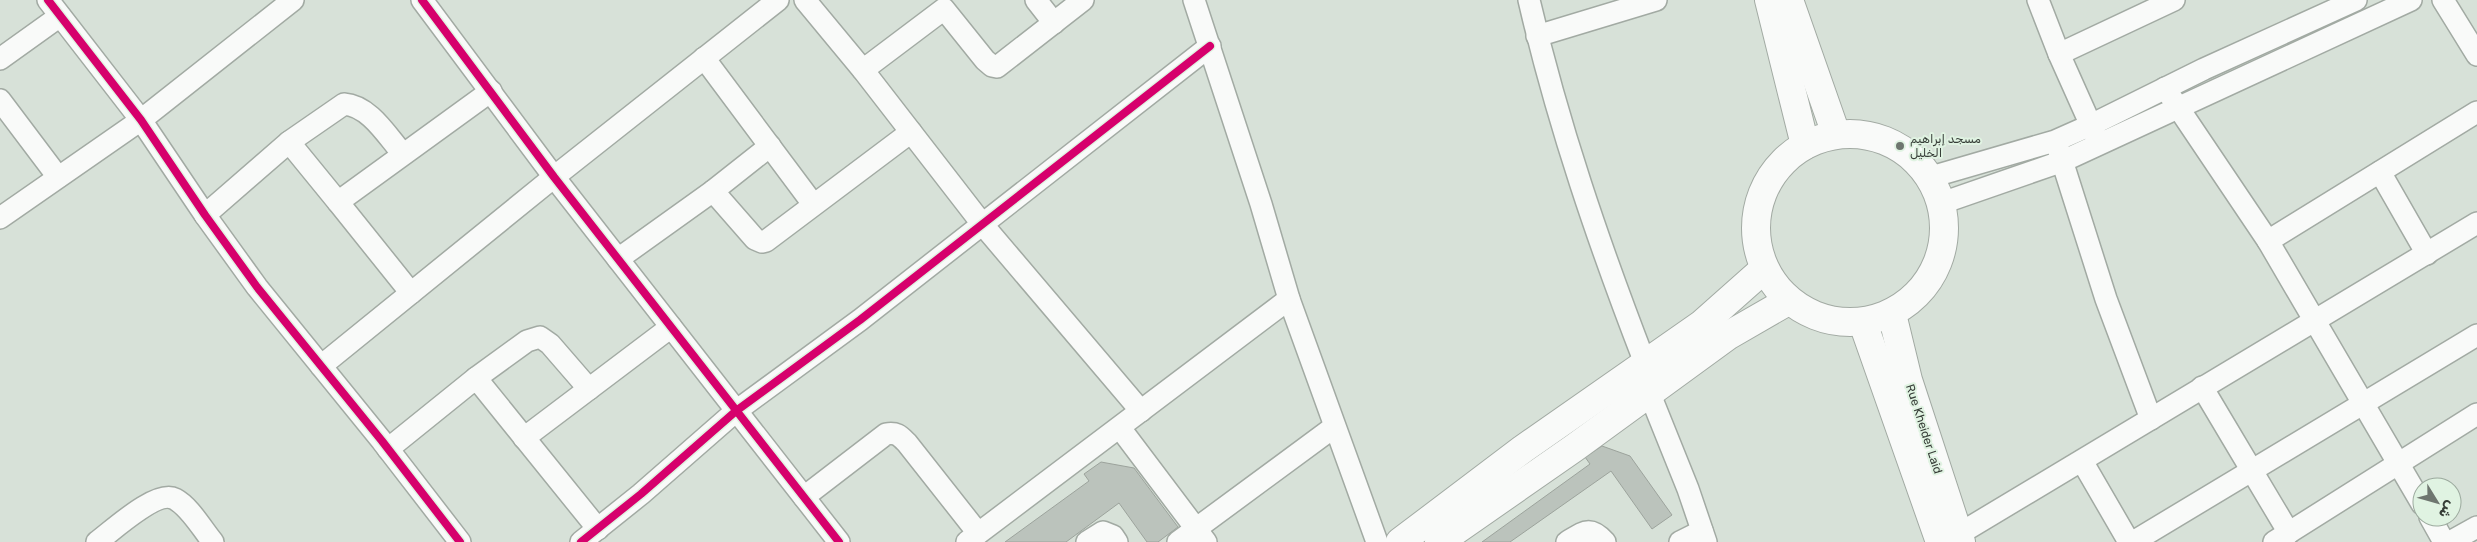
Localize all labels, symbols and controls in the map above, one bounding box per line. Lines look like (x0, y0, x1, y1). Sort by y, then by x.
place label: مسجد إبراهيم الخليل (1910, 132, 1981, 160)
marker: مسجد إبراهيم الخليل (1894, 140, 1906, 152)
street label: Rue Kheider Laid (1903, 382, 1945, 476)
north arrow (2412, 477, 2462, 527)
text: ش (2435, 497, 2459, 522)

